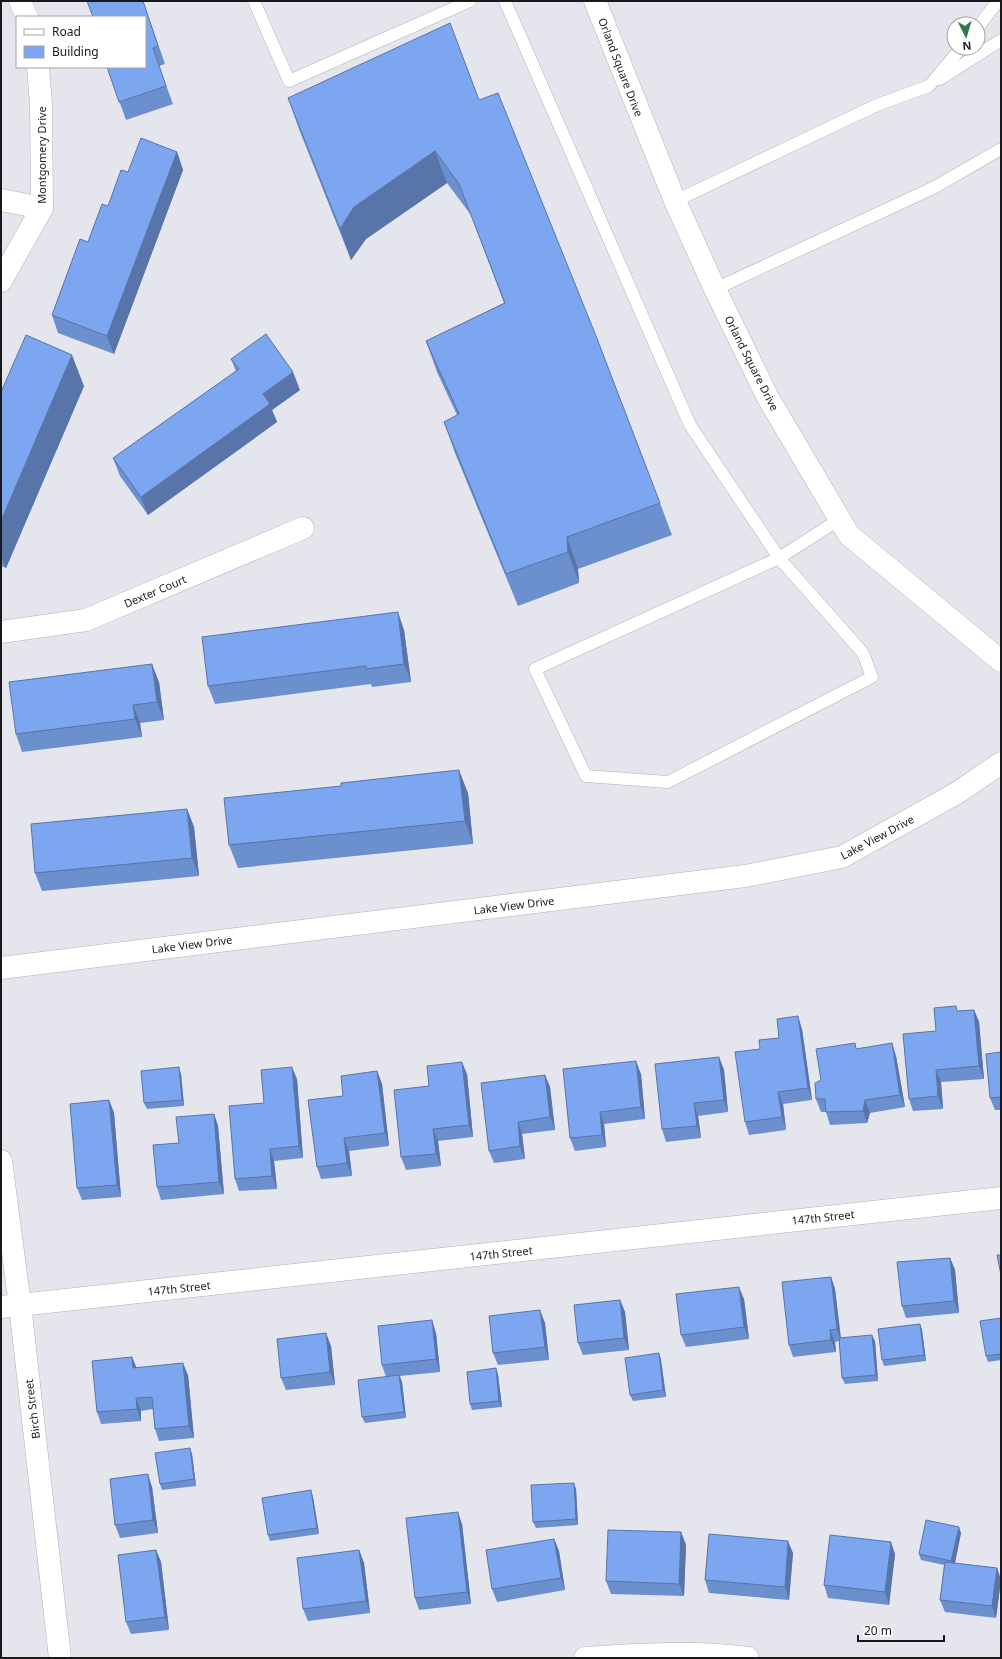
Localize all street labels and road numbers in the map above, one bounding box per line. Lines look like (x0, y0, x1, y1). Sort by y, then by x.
street label: Orland Square Drive (595, 15, 647, 119)
street label: Montgomery Drive (34, 106, 49, 204)
street label: Orland Square Drive (721, 313, 783, 413)
street label: Dexter Court (122, 571, 188, 611)
street label: Lake View Drive (838, 811, 916, 863)
street label: Lake View Drive (473, 893, 555, 917)
street label: Lake View Drive (151, 932, 233, 956)
street label: 147th Street (791, 1206, 855, 1228)
street label: 147th Street (469, 1242, 533, 1264)
street label: 147th Street (147, 1277, 211, 1299)
street label: Birch Street (21, 1378, 43, 1440)

